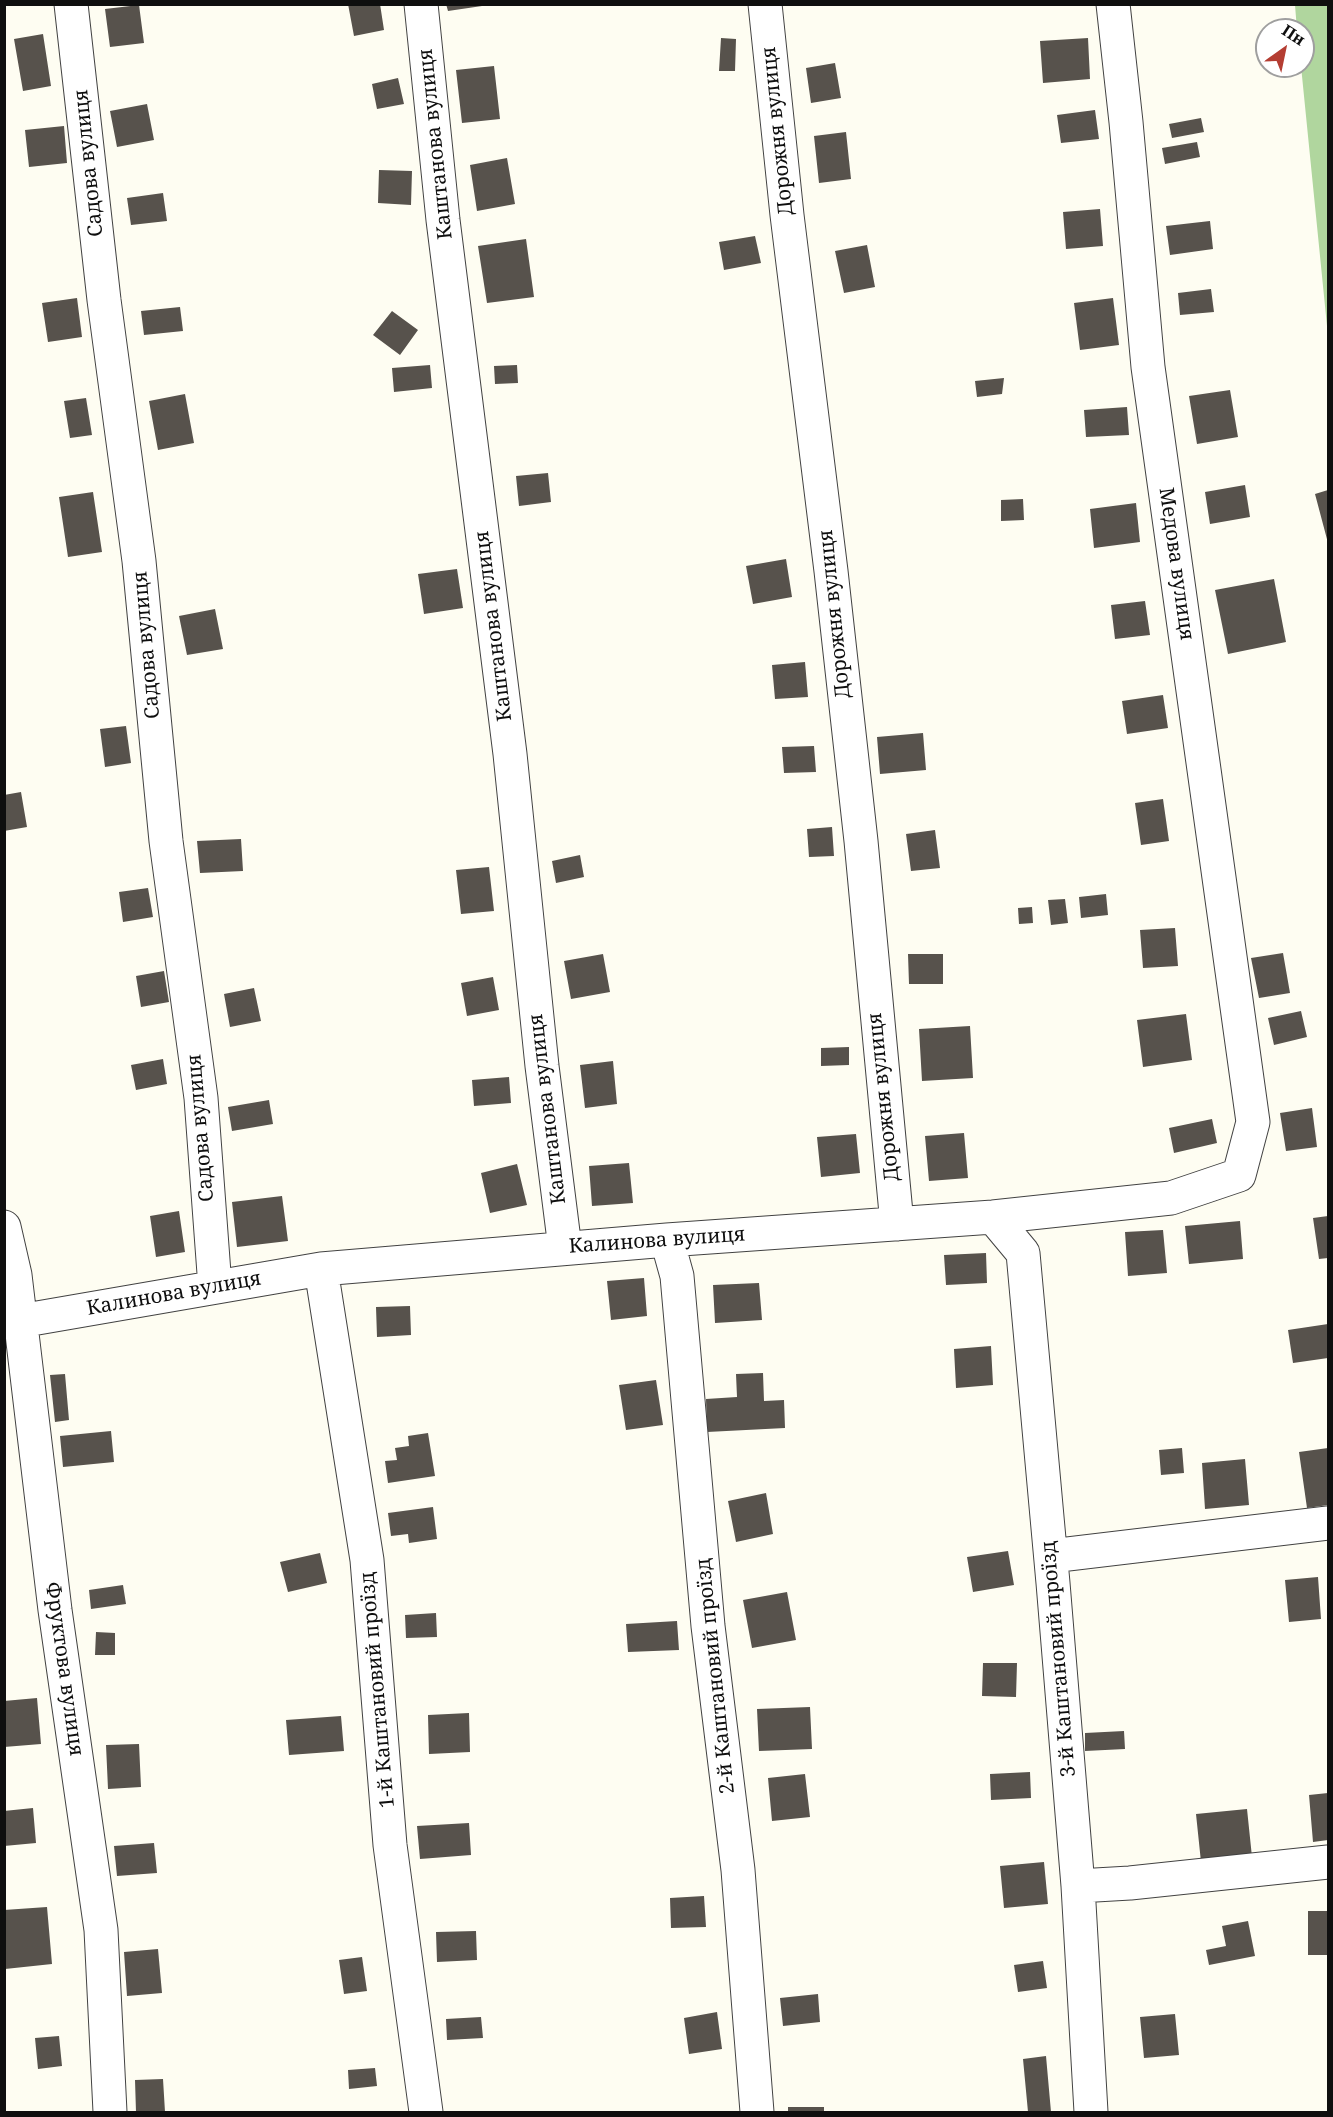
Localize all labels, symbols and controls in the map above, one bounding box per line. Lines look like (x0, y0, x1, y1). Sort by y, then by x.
north arrow (1255, 18, 1315, 78)
text: Пн (1278, 19, 1310, 50)
street label: Дорожня вулиця (757, 45, 799, 217)
street label: Каштанова вулиця (414, 47, 458, 241)
street label: Садова вулиця (69, 88, 109, 238)
street label: Медова вулиця (1153, 486, 1199, 642)
street label: Дорожня вулиця (814, 528, 856, 700)
street label: Каштанова вулиця (470, 529, 518, 723)
street label: Садова вулиця (129, 570, 165, 720)
street label: Дорожня вулиця (863, 1011, 905, 1183)
street label: Каштанова вулиця (524, 1012, 572, 1206)
street label: Садова вулиця (183, 1053, 219, 1203)
street label: Калинова вулиця (568, 1223, 746, 1259)
street label: Калинова вулиця (85, 1267, 263, 1321)
street label: 3-й Каштановий проїзд (1037, 1540, 1081, 1778)
street label: 2-й Каштановий проїзд (692, 1557, 740, 1795)
street label: 1-й Каштановий проїзд (356, 1571, 400, 1809)
street label: Фруктова вулиця (40, 1580, 88, 1758)

